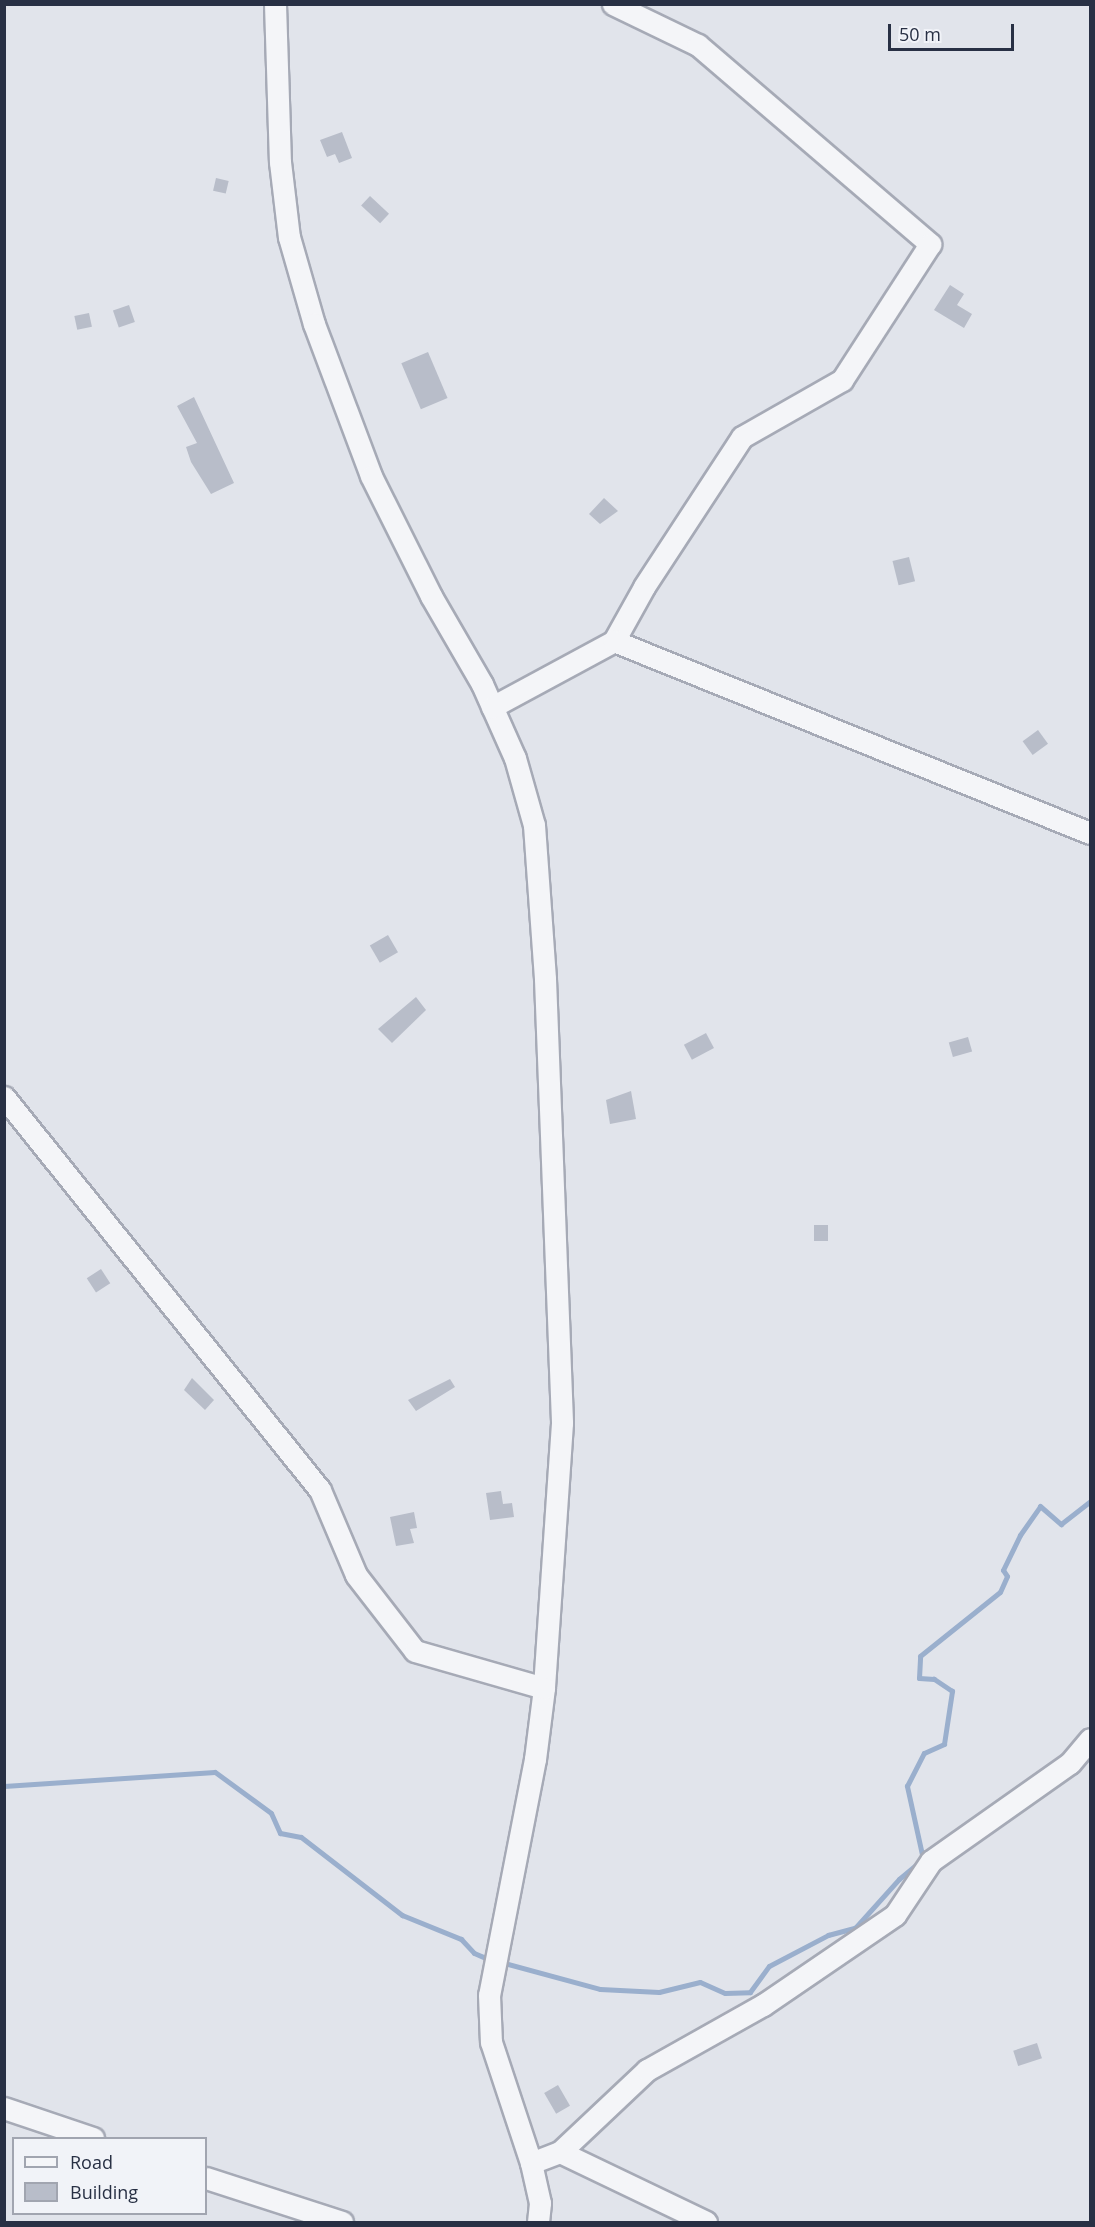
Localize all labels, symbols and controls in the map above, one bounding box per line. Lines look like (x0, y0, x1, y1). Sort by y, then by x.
scale bar (891, 12, 1017, 50)
text: 50 m (899, 22, 941, 46)
legend (12, 2137, 207, 2215)
text: Road (70, 2150, 113, 2174)
text: Building (70, 2180, 138, 2204)

